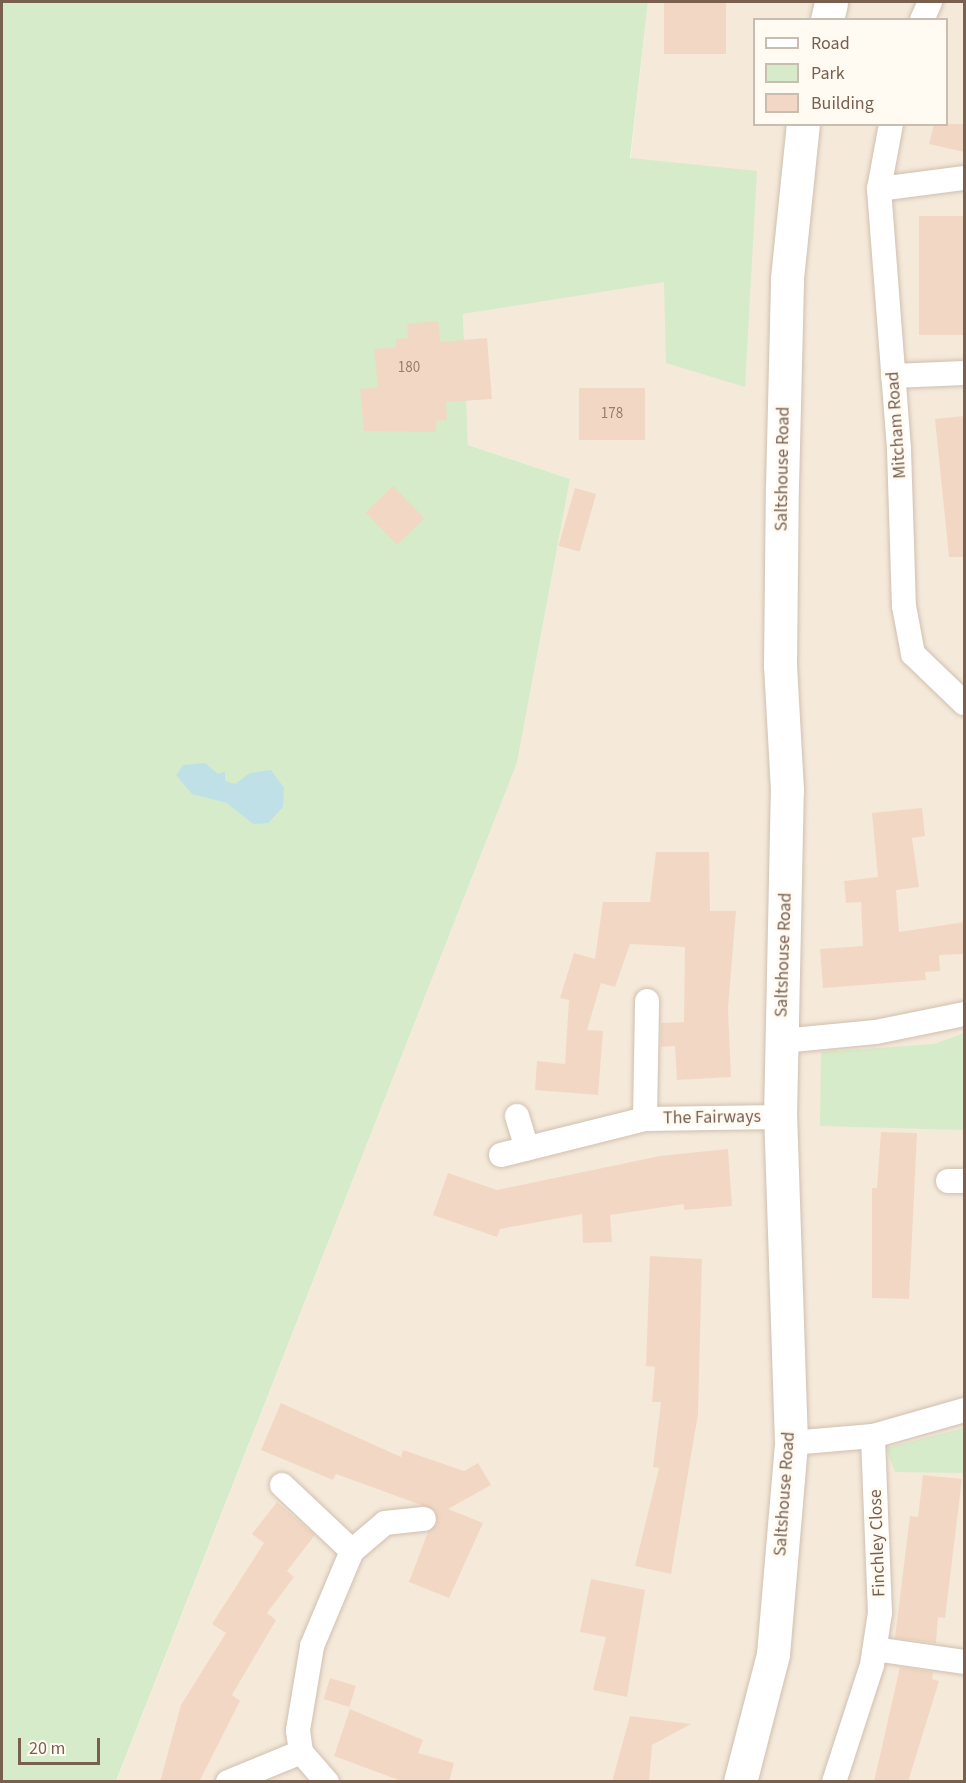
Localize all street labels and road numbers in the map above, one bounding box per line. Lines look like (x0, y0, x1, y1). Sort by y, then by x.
street label: Mitcham Road (882, 371, 912, 479)
street label: Saltshouse Road (771, 406, 795, 532)
street label: Saltshouse Road (771, 892, 797, 1018)
street label: The Fairways (663, 1106, 761, 1130)
street label: Saltshouse Road (770, 1431, 800, 1557)
street label: Finchley Close (865, 1489, 891, 1597)

